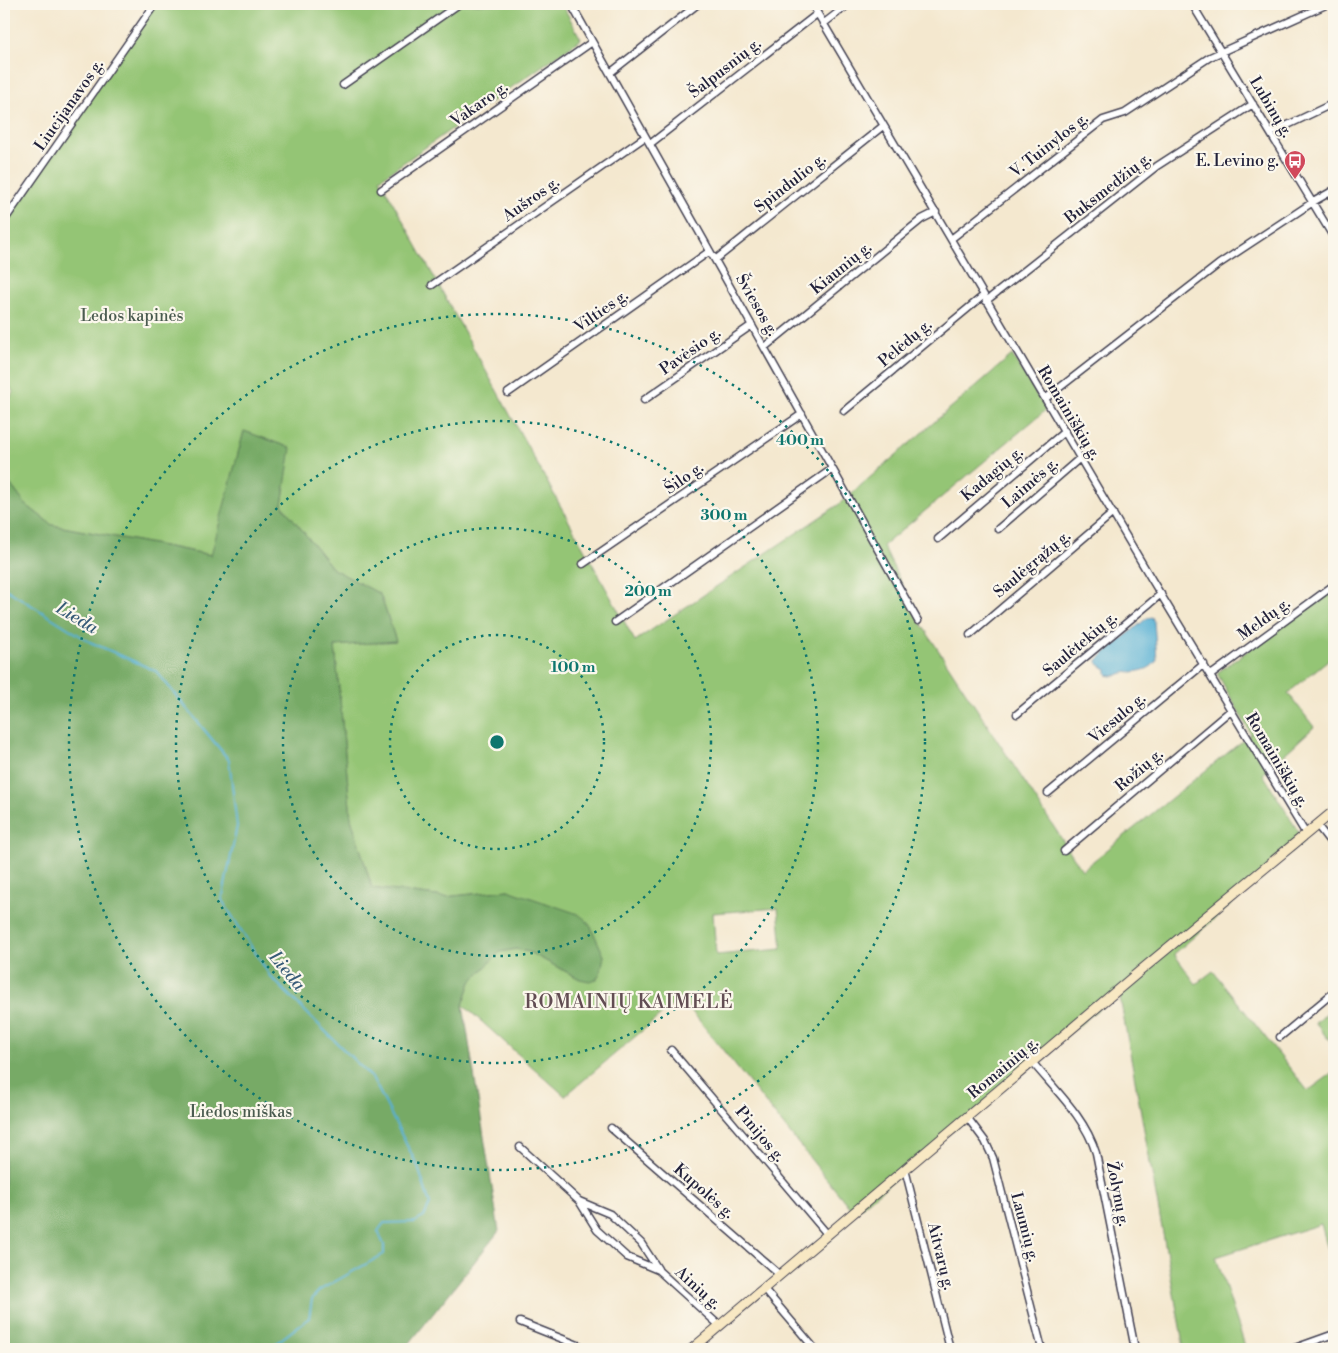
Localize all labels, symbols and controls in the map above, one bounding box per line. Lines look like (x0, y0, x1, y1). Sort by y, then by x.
street label: Šalpusnių g. (684, 32, 765, 102)
street label: Liucijanavos g. (30, 55, 108, 155)
street label: Lubinų g. (1245, 73, 1297, 141)
street label: Vakaro g. (445, 77, 512, 132)
street label: V. Tuinylos g. (1005, 108, 1092, 182)
street label: Buksmedžių g. (1060, 148, 1155, 229)
street label: Spindulio g. (750, 149, 830, 217)
bus stop icon: E. Levino g. (1283, 149, 1307, 180)
place label: E. Levino g. (1196, 151, 1279, 171)
street label: Aušros g. (498, 172, 563, 226)
street label: Kiaunių g. (806, 237, 876, 299)
street label: Šviesos g. (731, 269, 784, 340)
street label: Vilties g. (569, 285, 632, 337)
park label: Ledos kapinės (80, 306, 184, 326)
street label: Pelėdų g. (874, 315, 936, 371)
street label: Pavėsio g. (656, 323, 724, 379)
street label: Romainiškių g. (1033, 362, 1105, 464)
text: 400 m (776, 431, 824, 450)
street label: Kadagių g. (957, 442, 1027, 506)
street label: Laimės g. (998, 453, 1062, 513)
street label: Šilo g. (659, 456, 707, 499)
text: 300 m (701, 506, 748, 525)
street label: Saulėgrąžų g. (989, 526, 1075, 602)
text: 200 m (624, 582, 672, 601)
street label: Meldų g. (1234, 593, 1294, 645)
water label: Lieda (51, 596, 103, 640)
street label: Saulėtekių g. (1039, 607, 1121, 681)
text: 100 m (551, 658, 596, 677)
street label: Viesulo g. (1083, 688, 1150, 748)
street label: Romainiškių g. (1241, 709, 1313, 811)
centre of rings (488, 733, 506, 751)
street label: Rožių g. (1111, 744, 1167, 796)
water label: Lieda (263, 946, 311, 996)
district label: ROMAINIŲ KAIMELĖ (524, 989, 734, 1014)
street label: Romainių g. (964, 1033, 1042, 1103)
park label: Liedos miškas (190, 1102, 292, 1122)
street label: Pinijos g. (731, 1102, 789, 1166)
street label: Kupolės g. (669, 1159, 739, 1223)
street label: Žolynų g. (1102, 1159, 1136, 1228)
street label: Laumių g. (1006, 1190, 1044, 1264)
street label: Aitvarų g. (923, 1219, 959, 1292)
street label: Ainių g. (670, 1261, 725, 1314)

